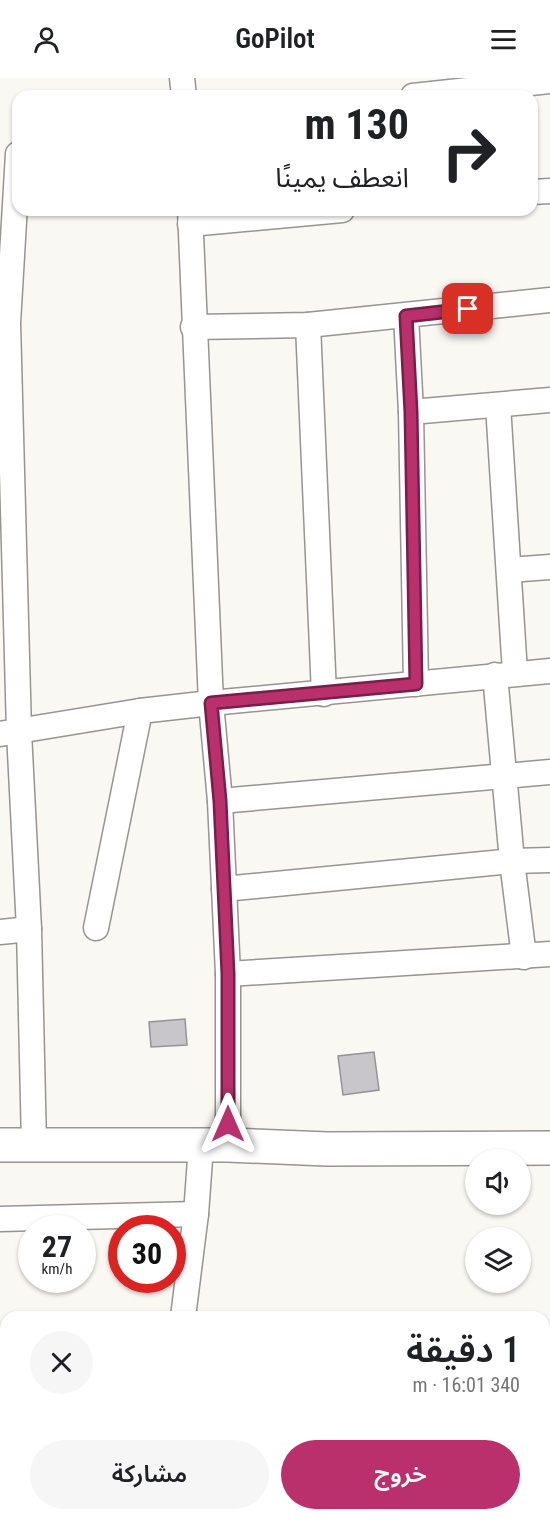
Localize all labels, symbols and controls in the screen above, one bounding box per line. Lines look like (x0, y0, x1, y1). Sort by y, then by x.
icon: person (30, 23, 63, 56)
text: GoPilot (235, 23, 315, 55)
icon: menu (487, 23, 520, 56)
text: 130 m (304, 100, 409, 149)
icon: right (430, 114, 508, 192)
text: انعطف يمينًا (275, 162, 409, 194)
pin (442, 283, 493, 334)
icon: arrive (451, 292, 484, 325)
position arrow (196, 1092, 260, 1156)
map controls (465, 1149, 531, 1293)
button: sound (465, 1149, 531, 1215)
speed limit sign: 30 (108, 1215, 186, 1293)
button: layers (465, 1227, 531, 1293)
text: 27 (42, 1229, 72, 1264)
text: km/h (42, 1260, 72, 1278)
text: 1 دقيقة (406, 1329, 520, 1371)
button: close (30, 1331, 93, 1394)
text: 340 m · 16:01 (413, 1373, 520, 1397)
button: مشاركة (30, 1440, 269, 1509)
button: خروج (281, 1440, 520, 1509)

